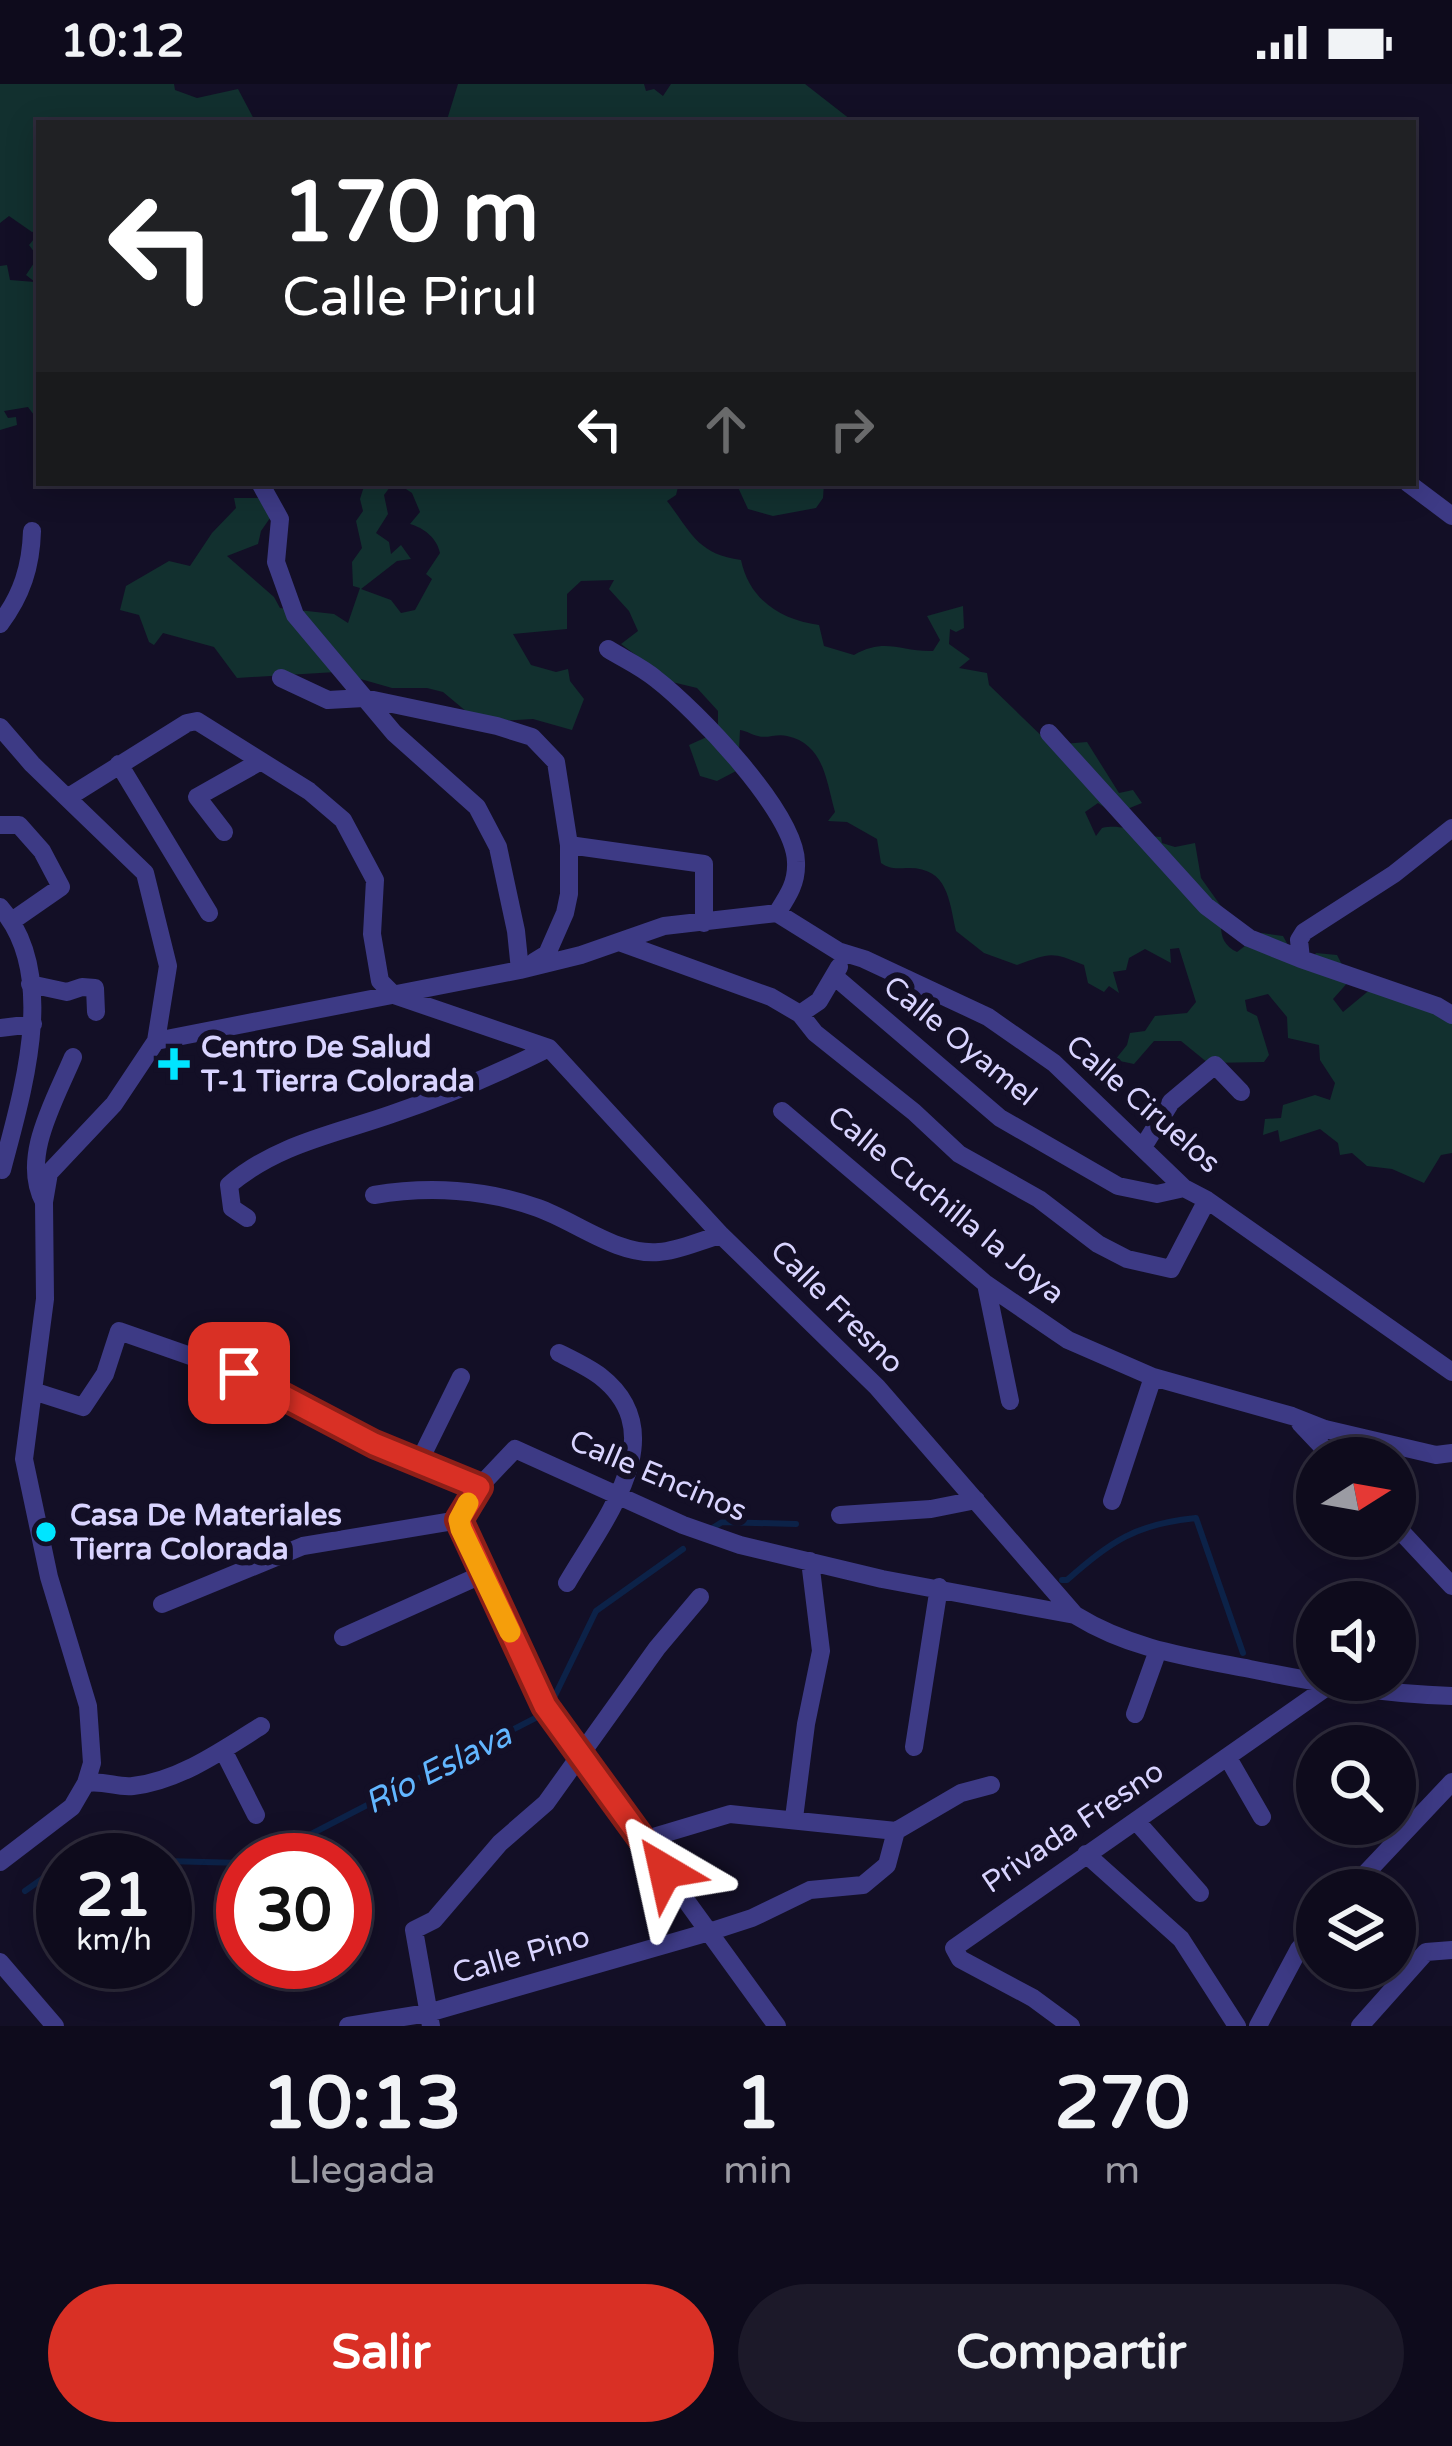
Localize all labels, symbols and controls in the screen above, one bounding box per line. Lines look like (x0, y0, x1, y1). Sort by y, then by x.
text: 10:12 (60, 15, 185, 69)
text: 170 m (282, 163, 539, 264)
icon: left (84, 168, 240, 324)
text: Calle Pirul (282, 265, 538, 330)
icon: left (567, 396, 633, 462)
icon: ahead (693, 396, 759, 462)
icon: right (819, 396, 885, 462)
street label: Calle Oyamel (876, 968, 1044, 1114)
street label: Calle Ciruelos (1058, 1027, 1228, 1181)
place label: Centro De Salud T-1 Tierra Colorada (200, 1029, 475, 1100)
marker: Centro De Salud T-1 Tierra Colorada (158, 1048, 190, 1080)
street label: Calle Cuchilla la Joya (820, 1098, 1072, 1312)
street label: Calle Fresno (762, 1232, 912, 1382)
pin (188, 1322, 290, 1424)
icon: arrive (206, 1340, 272, 1406)
street label: Calle Encinos (564, 1422, 752, 1530)
north arrow (1296, 1437, 1416, 1557)
map controls (1296, 1437, 1416, 1989)
place label: Casa De Materiales Tierra Colorada (69, 1497, 342, 1568)
marker: Casa De Materiales Tierra Colorada (33, 1519, 59, 1545)
button: sound (1296, 1581, 1416, 1701)
water label: Río Eslava (358, 1715, 519, 1823)
button: search (1296, 1725, 1416, 1845)
street label: Privada Fresno (975, 1753, 1171, 1901)
position arrow (602, 1808, 728, 1934)
speed limit sign: 30 (216, 1833, 372, 1989)
text: 21 (76, 1860, 152, 1932)
button: layers (1296, 1869, 1416, 1989)
street label: Calle Pino (448, 1918, 594, 1992)
text: km/h (76, 1922, 152, 1959)
text: 10:13 (262, 2061, 461, 2148)
text: 1 (735, 2061, 781, 2148)
text: 270 (1054, 2061, 1190, 2148)
text: Llegada (288, 2147, 435, 2194)
text: min (723, 2147, 793, 2194)
text: m (1104, 2147, 1140, 2194)
button: Salir (48, 2284, 714, 2422)
button: Compartir (738, 2284, 1404, 2422)

